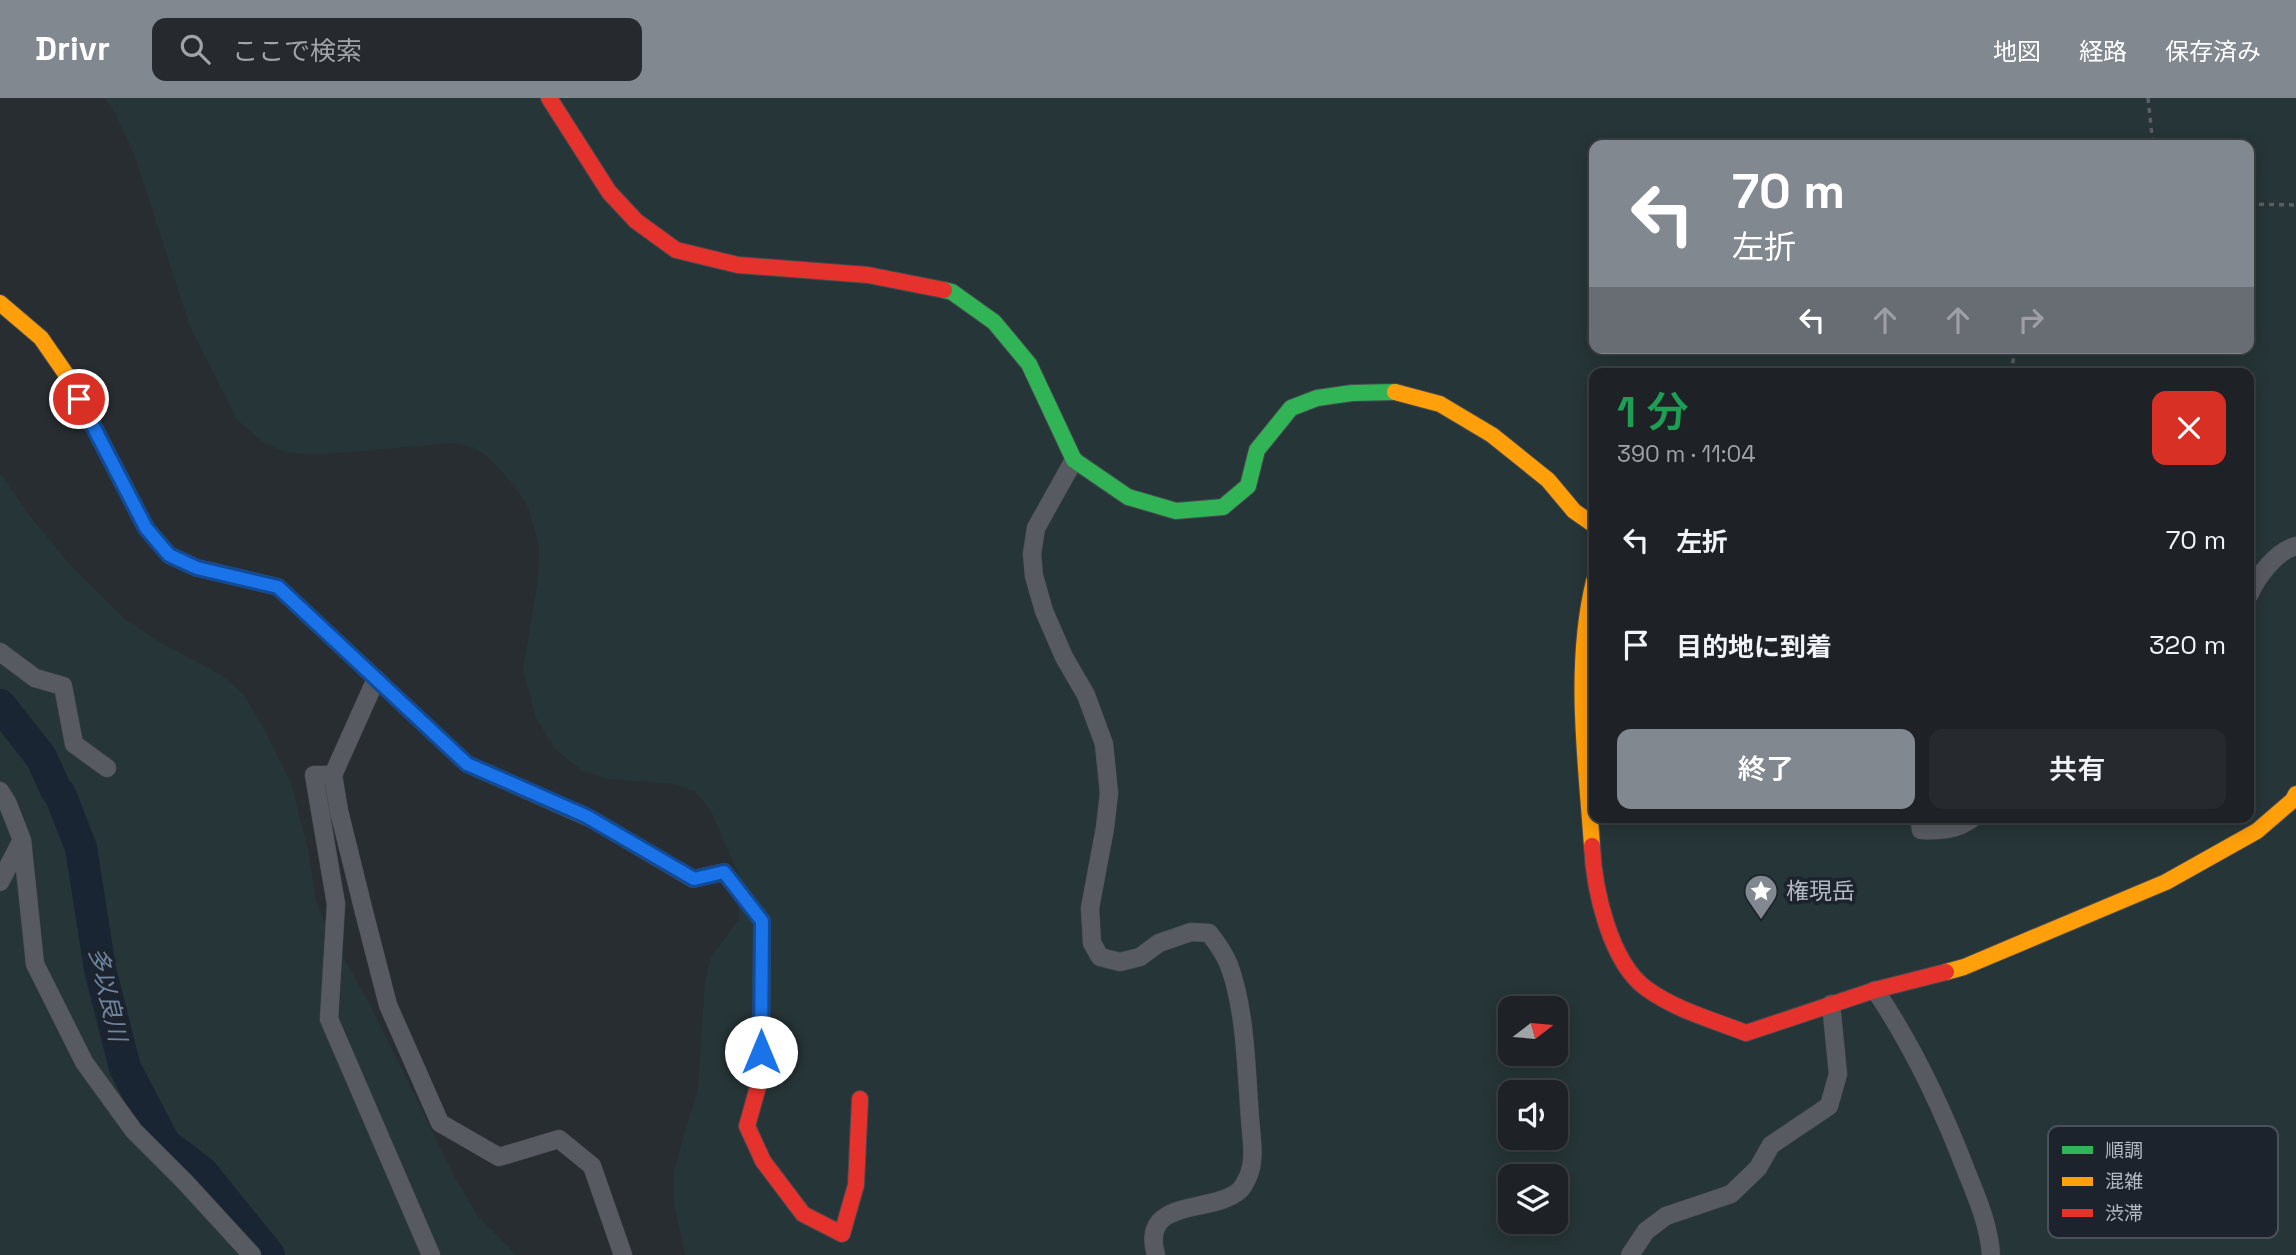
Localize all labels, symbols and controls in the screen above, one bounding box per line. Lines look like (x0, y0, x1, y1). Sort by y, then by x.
search box (152, 18, 642, 81)
text: Drivr (35, 28, 110, 70)
icon: search (176, 30, 214, 68)
text: ここで検索 (232, 34, 362, 68)
text: 地図 (1993, 36, 2041, 67)
text: 経路 (2079, 36, 2127, 67)
text: 保存済み (2165, 36, 2261, 67)
text: 70 m (1732, 160, 1845, 222)
icon: left (1617, 168, 1708, 259)
text: 左折 (1732, 227, 1796, 267)
icon: left (1793, 301, 1831, 339)
icon: ahead (1866, 301, 1904, 339)
icon: ahead (1939, 301, 1977, 339)
icon: right (2012, 301, 2050, 339)
pin (49, 369, 109, 429)
icon: arrive (60, 380, 98, 418)
text: 1 分 (1617, 386, 1689, 439)
button: close (2152, 391, 2226, 465)
text: 390 m · 11:04 (1617, 439, 1756, 469)
icon: left (1617, 521, 1655, 559)
text: 70 m (2166, 523, 2226, 557)
text: 左折 (1676, 525, 1728, 559)
icon: arrive (1617, 626, 1655, 664)
text: 320 m (2149, 628, 2226, 662)
text: 目的地に到着 (1676, 630, 1832, 664)
button: 終了 (1617, 729, 1915, 809)
button: 共有 (1929, 729, 2226, 809)
place icon: 権現岳 (1742, 872, 1780, 921)
place label: 権現岳 (1786, 876, 1855, 906)
water label: 多以良川 (82, 944, 135, 1047)
north arrow (1498, 996, 1568, 1066)
map controls (1498, 996, 1568, 1234)
position arrow (724, 1015, 798, 1089)
button: sound (1498, 1080, 1568, 1150)
legend (2048, 1126, 2278, 1238)
text: 順調 (2105, 1138, 2143, 1163)
button: layers (1498, 1164, 1568, 1234)
text: 混雑 (2105, 1169, 2143, 1194)
text: 渋滞 (2105, 1201, 2143, 1226)

